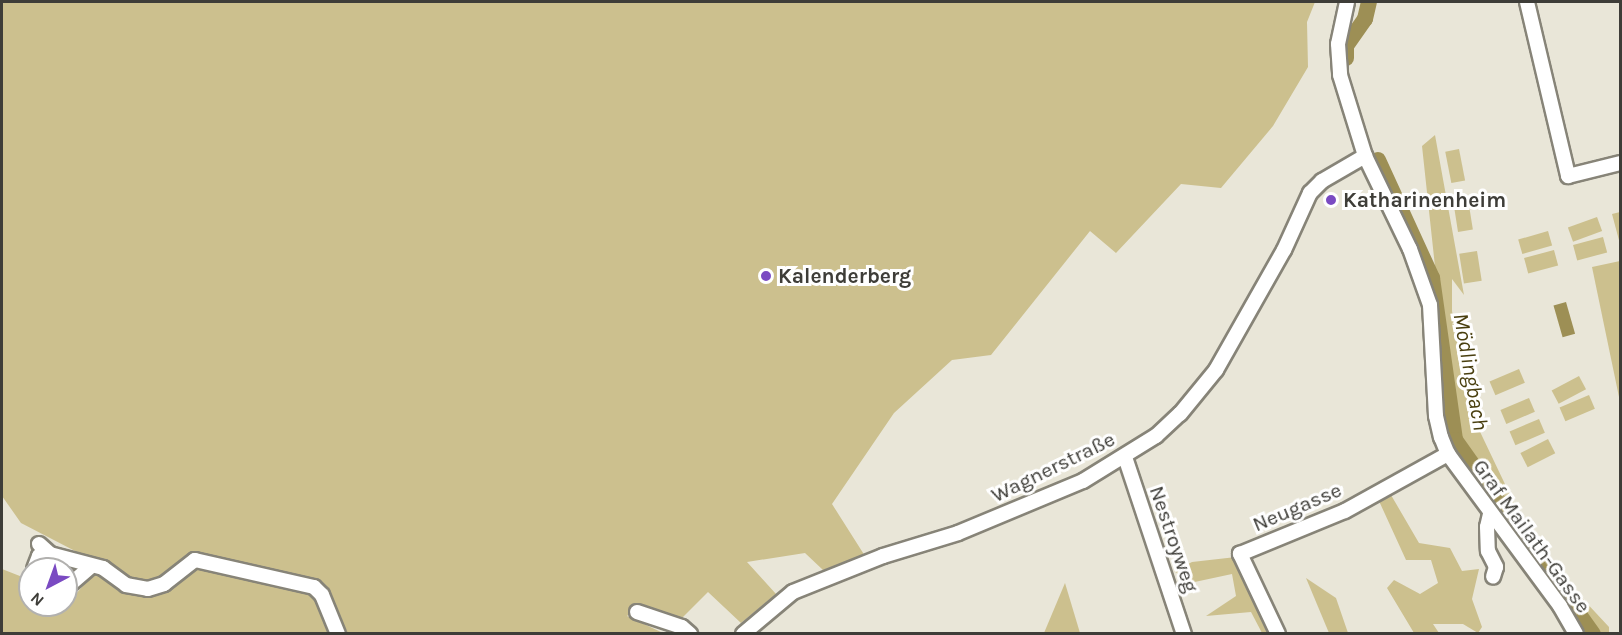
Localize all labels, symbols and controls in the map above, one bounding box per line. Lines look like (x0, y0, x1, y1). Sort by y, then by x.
place label: Katharinenheim (1343, 187, 1506, 213)
marker: Katharinenheim (1324, 193, 1338, 207)
place label: Kalenderberg (778, 263, 911, 289)
marker: Kalenderberg (759, 269, 773, 283)
water label: Mödlingbach (1447, 311, 1493, 433)
street label: Wagnerstraße (987, 426, 1119, 508)
street label: Graf Mailath-Gasse (1468, 454, 1596, 618)
street label: Neugasse (1249, 477, 1345, 537)
street label: Nestroyweg (1144, 483, 1204, 595)
north arrow (18, 557, 78, 617)
text: N (27, 589, 48, 610)

